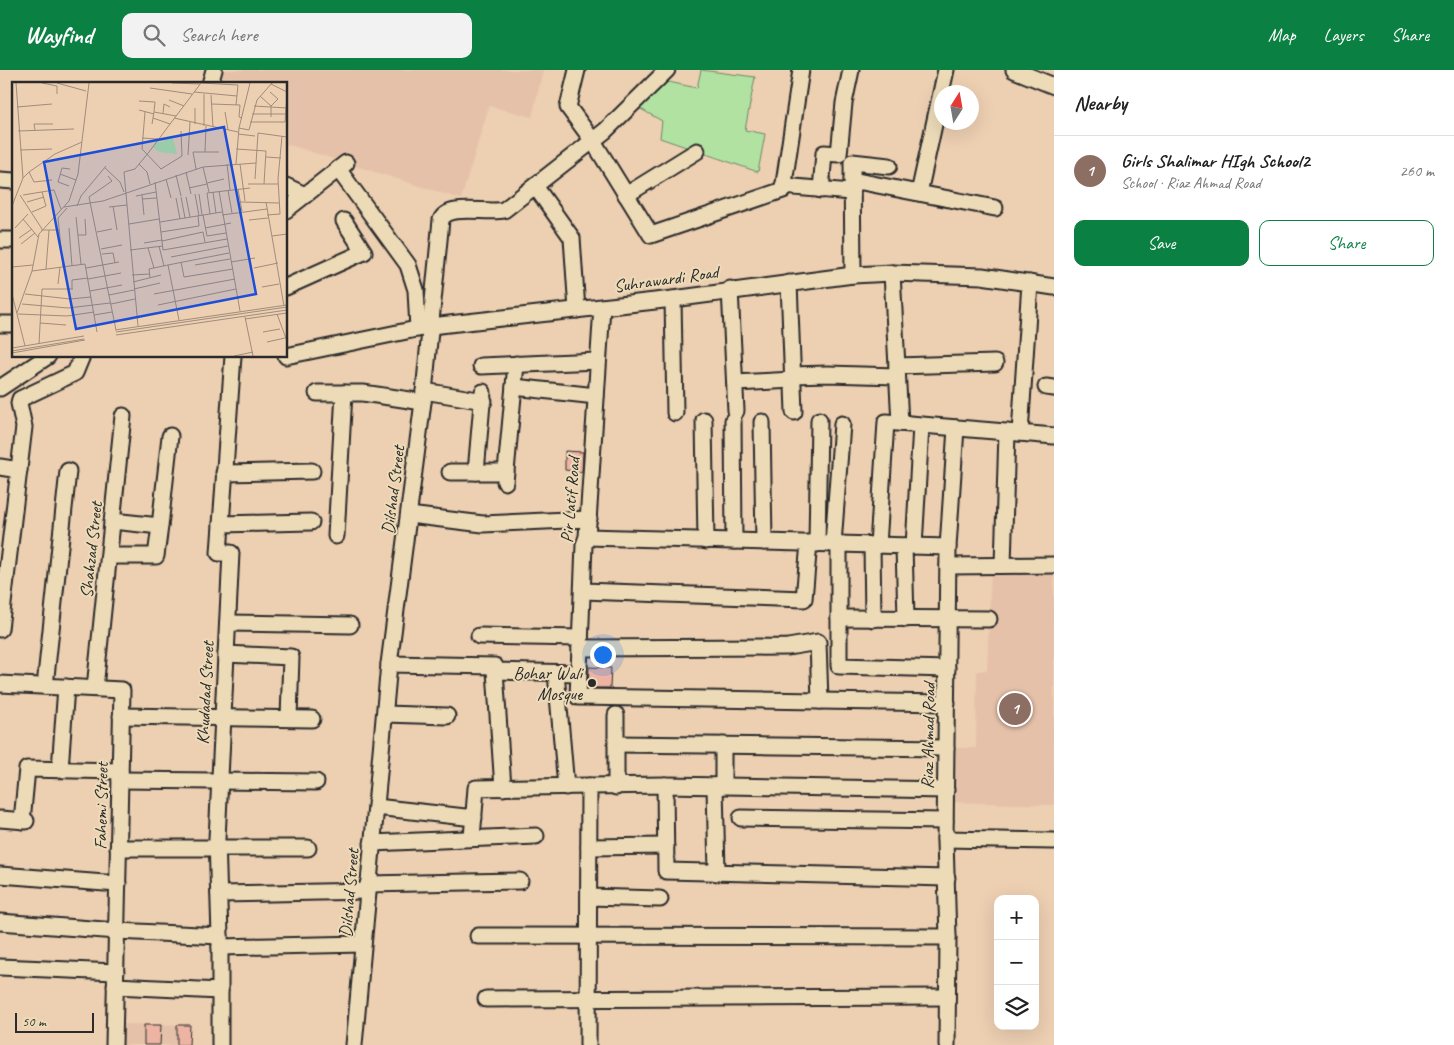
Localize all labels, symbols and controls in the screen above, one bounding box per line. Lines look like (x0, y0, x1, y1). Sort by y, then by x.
search box (122, 13, 472, 58)
text: Wayfind (25, 20, 92, 50)
icon: search (140, 21, 168, 49)
text: Search here (180, 23, 258, 47)
text: Map (1268, 24, 1296, 46)
text: Layers (1324, 24, 1363, 46)
text: Share (1391, 24, 1429, 46)
inset map (12, 82, 288, 358)
north arrow (934, 85, 979, 130)
text: Nearby (1074, 90, 1127, 116)
text: Girls Shalimar HIgh School2 (1121, 149, 1310, 173)
text: 1 (1086, 161, 1094, 181)
text: 260 m (1400, 161, 1434, 181)
text: School · Riaz Ahmad Road (1121, 173, 1261, 193)
button: Save (1074, 220, 1249, 266)
button: Share (1259, 220, 1434, 266)
street label: Suhrawardi Road (612, 260, 723, 297)
street label: Dilshad Street (377, 443, 410, 535)
street label: Pir Latif Road (555, 453, 585, 544)
street label: Shahzad Street (75, 499, 107, 599)
street label: Khudadad Street (191, 639, 219, 745)
your location (590, 642, 616, 668)
place label: Bohar Wali Mosque (513, 662, 585, 705)
marker: Bohar Wali Mosque (586, 677, 598, 689)
street label: Riaz Ahmad Road (916, 680, 940, 789)
pin: 1 (999, 690, 1031, 728)
street label: Fahemi Street (89, 760, 113, 850)
street label: Dilshad Street (334, 846, 364, 938)
map controls (994, 895, 1039, 1030)
button: + (994, 895, 1039, 940)
button: − (994, 940, 1039, 985)
button: layers (994, 985, 1039, 1030)
scale bar (15, 1010, 94, 1033)
text: 50 m (22, 1013, 46, 1030)

